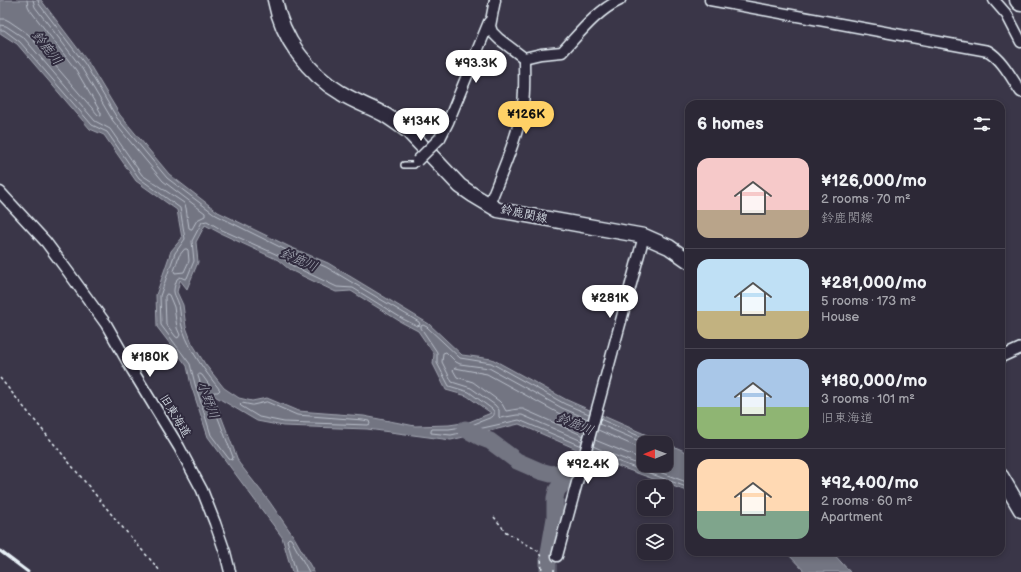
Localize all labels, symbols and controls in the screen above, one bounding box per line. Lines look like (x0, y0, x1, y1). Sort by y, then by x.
water label: 鈴鹿川 (29, 28, 65, 68)
pin: ¥93.3K (443, 50, 509, 84)
text: ¥93.3K (455, 55, 497, 71)
pin: ¥126K (498, 101, 554, 135)
text: ¥126K (507, 106, 545, 122)
pin: ¥134K (393, 108, 449, 142)
text: ¥134K (402, 113, 440, 129)
icon: filters (971, 113, 993, 135)
text: 6 homes (697, 114, 764, 134)
text: ¥126,000/mo (821, 171, 927, 191)
icon: home (729, 174, 777, 222)
text: 2 rooms · 70 m² (821, 191, 911, 207)
street label: 鈴鹿関線 (499, 202, 549, 226)
text: 鈴鹿関線 (821, 210, 873, 226)
water label: 鈴鹿川 (278, 245, 320, 275)
text: ¥281,000/mo (821, 273, 927, 293)
icon: home (729, 275, 777, 323)
pin: ¥281K (582, 285, 638, 319)
text: ¥281K (591, 290, 629, 306)
text: 5 rooms · 173 m² (821, 293, 916, 309)
text: House (821, 309, 859, 325)
pin: ¥180K (122, 344, 178, 378)
text: ¥180K (131, 349, 169, 365)
text: ¥180,000/mo (821, 371, 927, 391)
icon: home (729, 375, 777, 423)
water label: 小野川 (194, 379, 222, 421)
text: 3 rooms · 101 m² (821, 391, 915, 407)
street label: 旧東海道 (156, 392, 194, 440)
water label: 鈴鹿川 (554, 409, 596, 439)
text: 旧東海道 (821, 410, 873, 426)
north arrow (637, 436, 673, 472)
map controls (637, 436, 673, 560)
pin: ¥92.4K (555, 451, 621, 485)
text: ¥92.4K (567, 456, 609, 472)
text: ¥92,400/mo (821, 473, 919, 493)
icon: home (729, 475, 777, 523)
button: locate (637, 480, 673, 516)
text: 2 rooms · 60 m² (821, 493, 913, 509)
text: Apartment (821, 509, 882, 525)
button: layers (637, 524, 673, 560)

